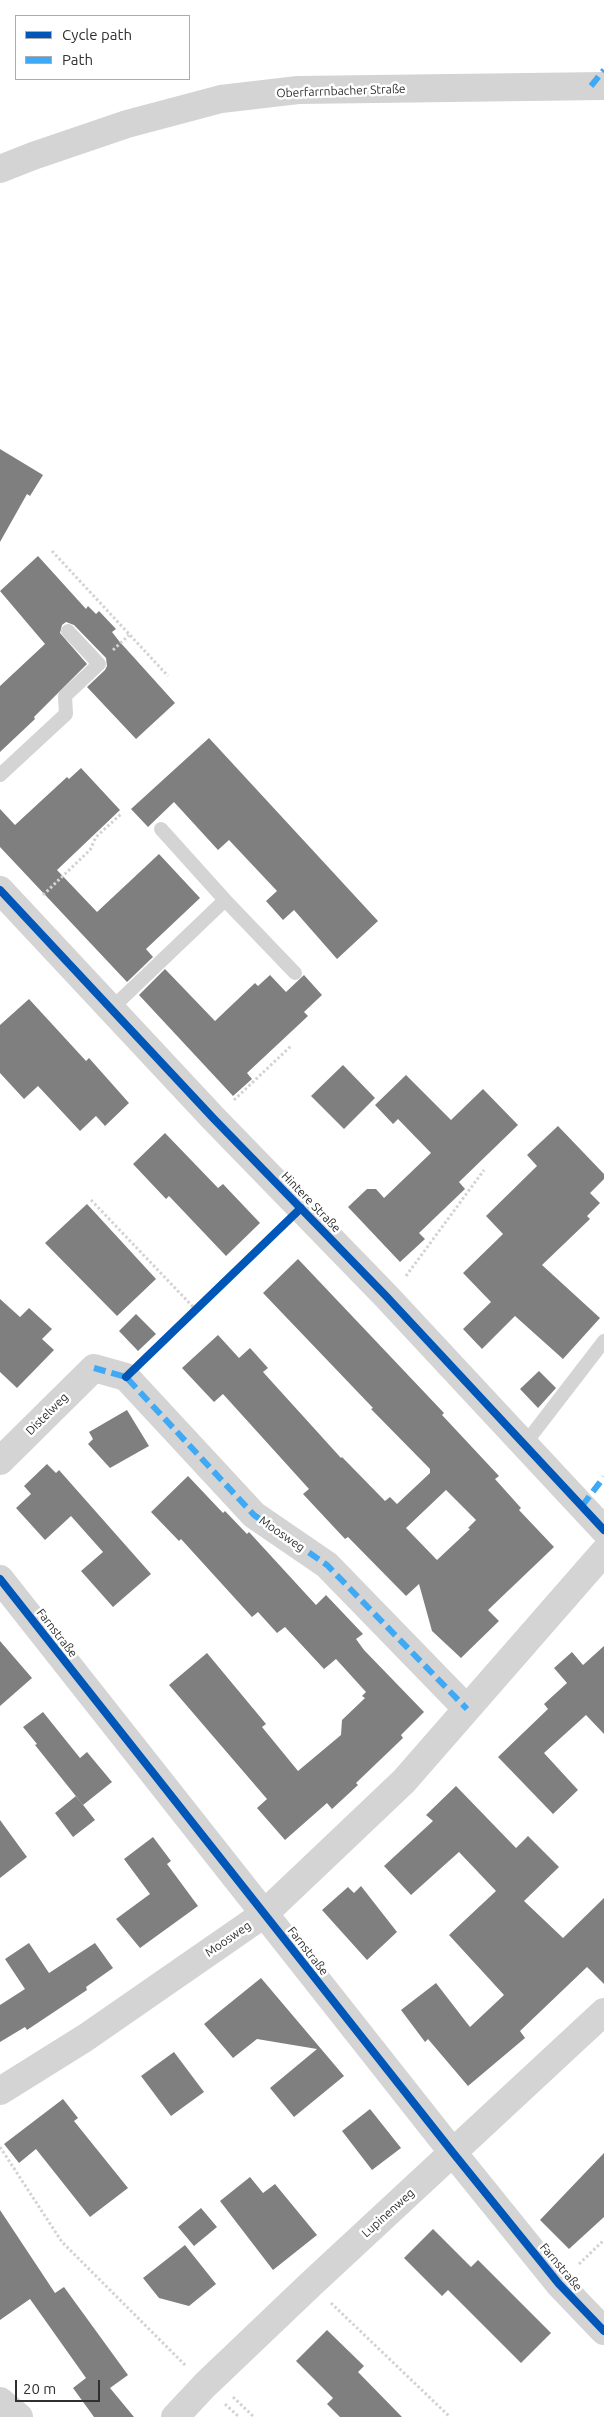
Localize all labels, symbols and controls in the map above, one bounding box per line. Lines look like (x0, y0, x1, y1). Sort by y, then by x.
legend (15, 15, 190, 80)
text: Cycle path (62, 26, 132, 43)
text: Path (62, 51, 93, 68)
street label: Oberfarrnbacher Straße (276, 82, 406, 100)
street label: Hintere Straße (278, 1169, 344, 1235)
street label: Distelweg (23, 1390, 71, 1438)
street label: Moosweg (256, 1513, 308, 1555)
street label: Farnstraße (33, 1606, 81, 1660)
street label: Moosweg (202, 1918, 254, 1960)
street label: Farnstraße (284, 1924, 332, 1978)
street label: Lupinenweg (359, 2186, 417, 2240)
street label: Farnstraße (537, 2240, 585, 2294)
scale bar (18, 2370, 102, 2402)
text: 20 m (23, 2380, 56, 2397)

